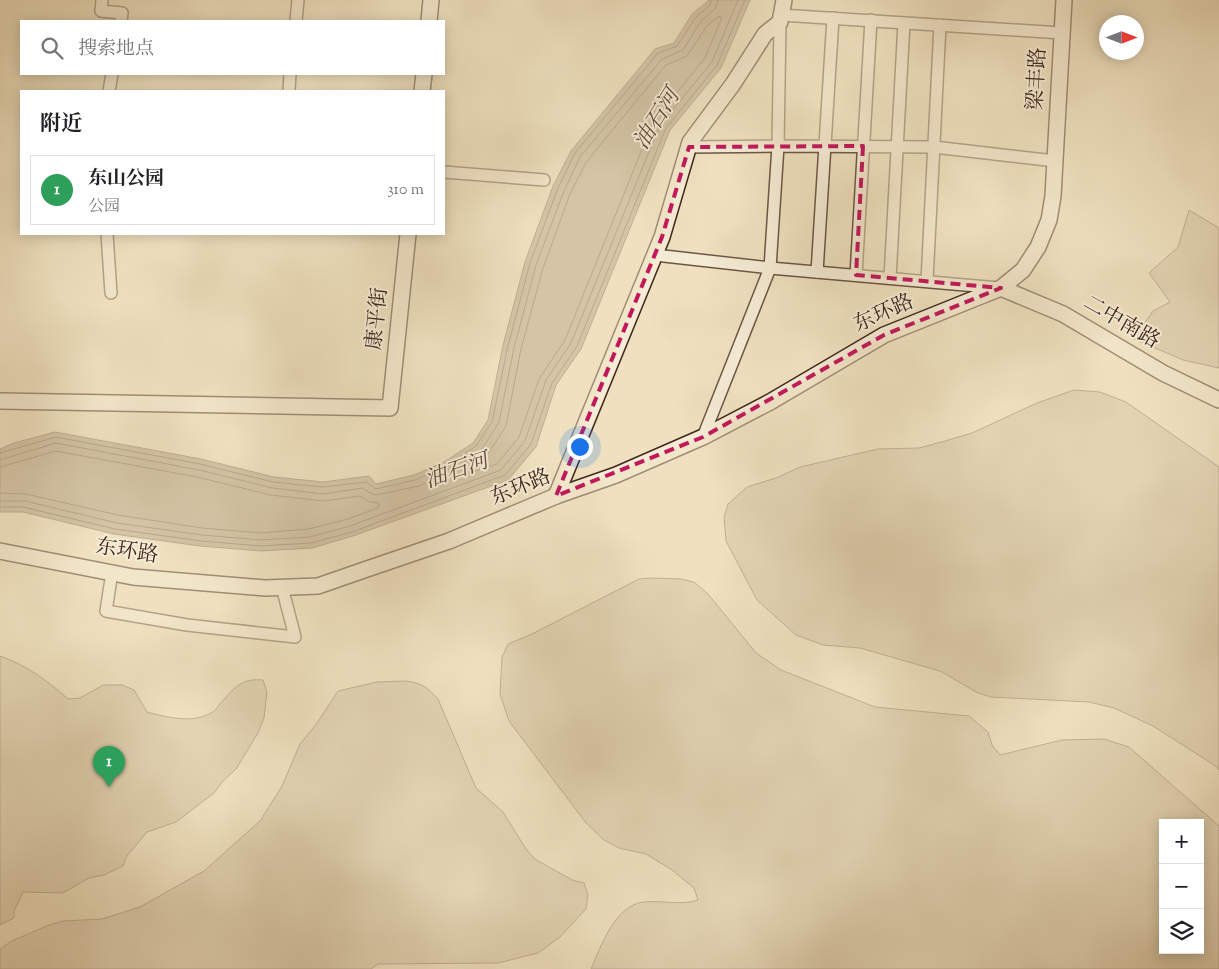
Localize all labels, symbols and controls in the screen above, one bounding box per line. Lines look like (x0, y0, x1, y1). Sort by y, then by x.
north arrow (1099, 15, 1144, 60)
search box (20, 20, 445, 75)
icon: search (38, 34, 66, 62)
text: 搜索地点 (78, 36, 154, 63)
street label: 梁丰路 (1021, 47, 1055, 111)
water label: 油石河 (627, 80, 691, 156)
text: 附近 (40, 110, 82, 140)
text: 东山公园 (88, 166, 164, 193)
text: 1 (54, 179, 60, 202)
text: 310 m (387, 179, 424, 202)
text: 公园 (88, 196, 120, 219)
street label: 康平街 (360, 286, 396, 352)
street label: 东环路 (849, 287, 919, 341)
street label: 二中南路 (1077, 289, 1165, 357)
your location (567, 434, 593, 460)
water label: 油石河 (421, 445, 497, 498)
street label: 东环路 (486, 462, 556, 514)
street label: 东环路 (94, 532, 160, 572)
pin: 1 (93, 746, 125, 787)
map controls (1159, 819, 1204, 954)
button: + (1159, 819, 1204, 864)
button: − (1159, 864, 1204, 909)
button: layers (1159, 909, 1204, 954)

